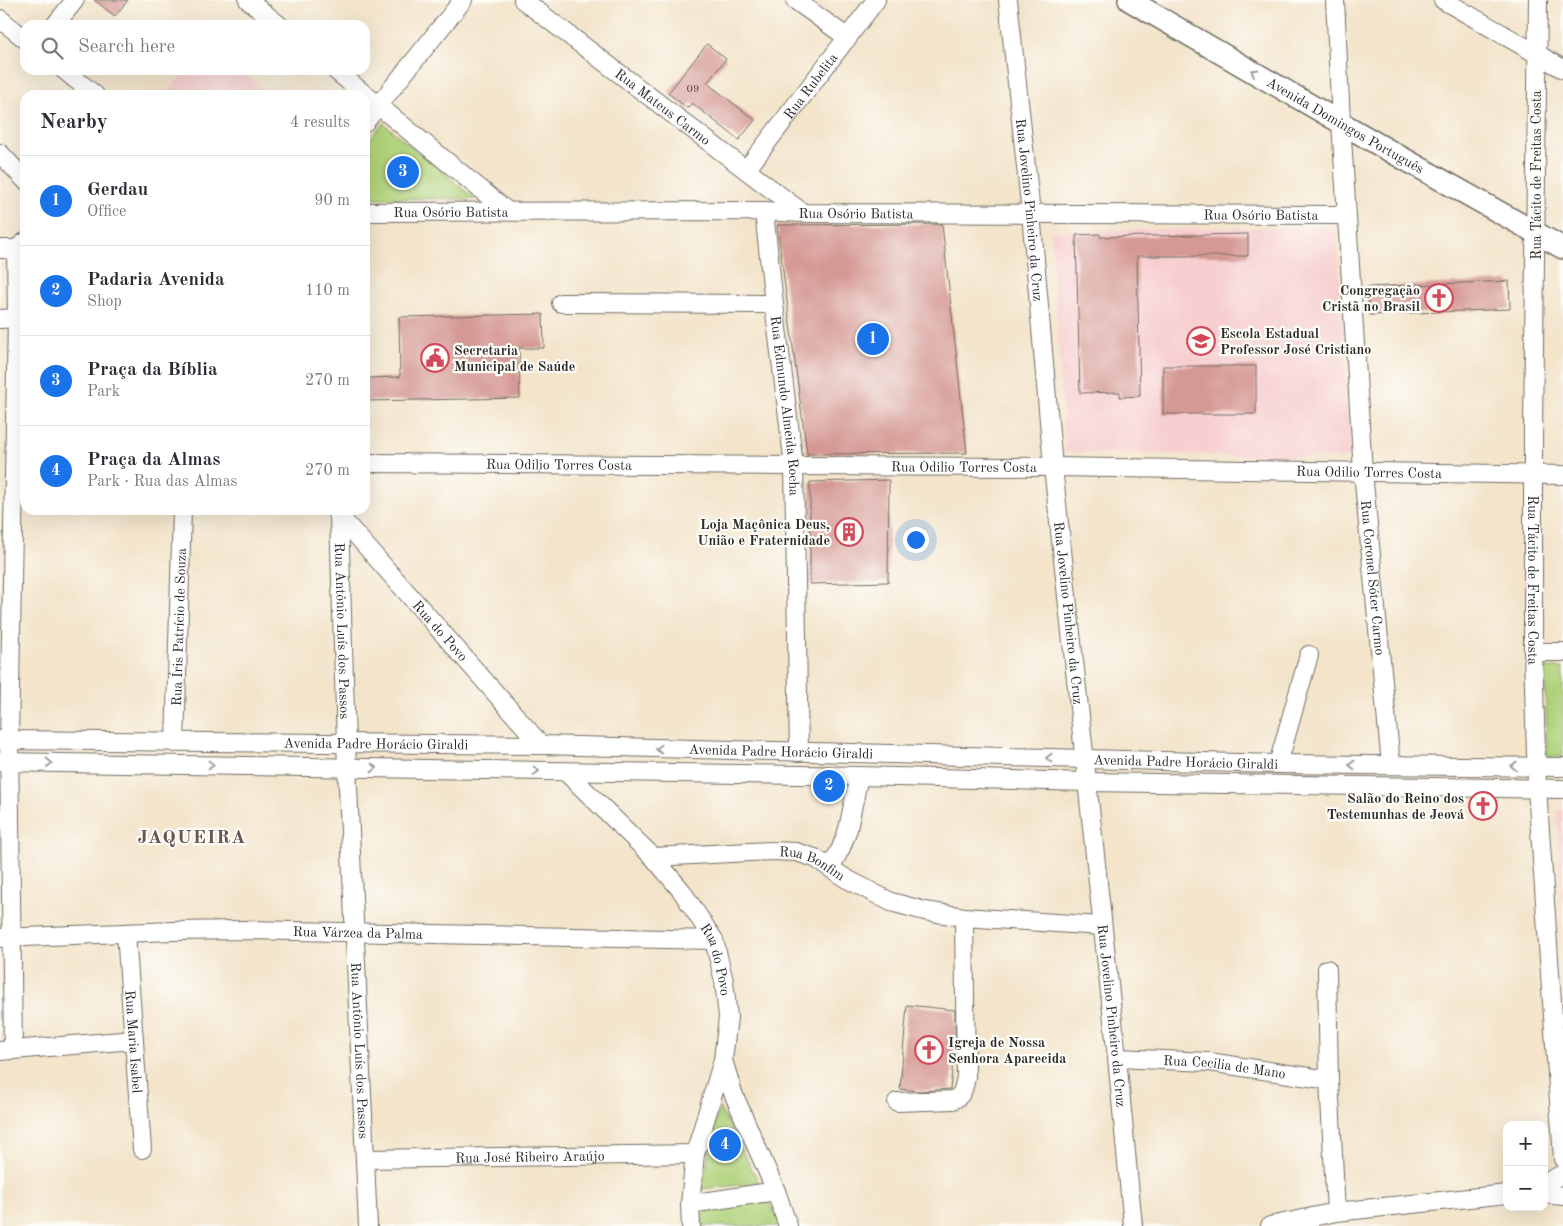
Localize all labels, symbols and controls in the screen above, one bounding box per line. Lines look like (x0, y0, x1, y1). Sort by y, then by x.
search box (20, 20, 370, 75)
icon: search (38, 34, 66, 62)
text: Search here (78, 38, 175, 57)
street label: Rua Rubelita (782, 51, 841, 122)
street label: Rua Mateus Carmo (612, 67, 713, 148)
one-way arrow (1250, 68, 1259, 78)
street label: Avenida Domingos Português (1264, 75, 1426, 177)
house number: 09 (687, 84, 699, 95)
street label: Rua Tácito de Freitas Costa (1530, 90, 1544, 260)
text: Nearby (40, 112, 108, 133)
text: 4 results (290, 115, 350, 131)
street label: Rua Jovelino Pinheiro da Cruz (1013, 118, 1045, 302)
pin: 3 (387, 153, 419, 191)
text: Gerdau (87, 181, 148, 200)
text: 1 (51, 193, 61, 209)
text: 90 m (314, 193, 350, 209)
text: Office (87, 204, 126, 220)
street label: Rua Osório Batista (394, 206, 508, 220)
street label: Rua Osório Batista (799, 207, 913, 221)
street label: Rua Osório Batista (1204, 208, 1318, 223)
text: Padaria Avenida (87, 271, 225, 290)
text: 2 (51, 283, 61, 299)
text: 110 m (305, 283, 350, 299)
church icon: Congregação Cristã no Brasil (1424, 283, 1454, 313)
place label: Congregação Cristã no Brasil (1322, 284, 1420, 314)
text: Shop (87, 294, 122, 310)
street label: Rua Edmundo Almeida Rocha (768, 315, 801, 496)
pin: 1 (857, 320, 889, 358)
school or university icon: Escola Estadual Professor José Cristiano (1186, 326, 1216, 356)
place label: Escola Estadual Professor José Cristiano (1220, 327, 1371, 357)
public building icon: Secretaria Municipal de Saúde (420, 343, 450, 373)
place label: Secretaria Municipal de Saúde (454, 344, 575, 374)
text: Praça da Bíblia (87, 361, 218, 380)
text: 3 (51, 373, 61, 389)
text: 270 m (305, 373, 350, 389)
text: Park (87, 384, 120, 400)
text: Praça da Almas (87, 451, 221, 470)
street label: Rua Odilio Torres Costa (486, 458, 632, 473)
street label: Rua Odilio Torres Costa (891, 460, 1037, 475)
text: 4 (51, 463, 61, 479)
text: 270 m (305, 463, 350, 479)
street label: Rua Odilio Torres Costa (1296, 465, 1442, 481)
text: Park · Rua das Almas (87, 474, 238, 490)
street label: Rua Tácito de Freitas Costa (1525, 495, 1539, 665)
street label: Rua Coronel Sóter Carmo (1358, 499, 1386, 656)
building icon: Loja Maçônica Deus, União e Fraternidade (834, 517, 864, 547)
place label: Loja Maçônica Deus, União e Fraternidade (697, 518, 830, 548)
street label: Rua Jovelino Pinheiro da Cruz (1051, 521, 1085, 705)
your location (903, 527, 929, 553)
street label: Rua Antônio Luís dos Passos (332, 542, 351, 719)
street label: Rua Íris Patrício de Souza (168, 548, 189, 706)
street label: Rua do Povo (409, 598, 470, 664)
street label: Avenida Padre Horácio Giraldi (284, 737, 469, 752)
one-way arrow (655, 743, 663, 754)
street label: Avenida Padre Horácio Giraldi (688, 743, 874, 762)
one-way arrow (1045, 753, 1053, 763)
street label: Avenida Padre Horácio Giraldi (1093, 753, 1278, 772)
one-way arrow (45, 758, 53, 768)
one-way arrow (208, 760, 215, 770)
one-way arrow (1348, 760, 1356, 770)
one-way arrow (1510, 761, 1518, 771)
one-way arrow (370, 763, 378, 773)
one-way arrow (532, 766, 540, 776)
pin: 2 (813, 767, 845, 805)
church icon: Salão do Reino dos Testemunhas de Jeová (1468, 791, 1498, 821)
place label: Salão do Reino dos Testemunhas de Jeová (1327, 792, 1464, 822)
district label: JAQUEIRA (138, 829, 246, 848)
street label: Rua Bonfim (779, 845, 847, 884)
street label: Rua do Povo (697, 921, 732, 997)
street label: Rua Jovelino Pinheiro da Cruz (1095, 924, 1128, 1108)
street label: Rua Várzea da Palma (293, 925, 423, 942)
street label: Rua Antônio Luís dos Passos (348, 962, 370, 1139)
street label: Rua Maria Isabel (122, 990, 144, 1094)
church icon: Igreja de Nossa Senhora Aparecida (914, 1035, 944, 1065)
place label: Igreja de Nossa Senhora Aparecida (948, 1036, 1066, 1066)
street label: Rua Cecilia de Mano (1163, 1054, 1287, 1081)
map controls (1503, 1121, 1548, 1211)
button: + (1503, 1121, 1548, 1166)
pin: 4 (709, 1126, 741, 1164)
street label: Rua José Ribeiro Araújo (455, 1149, 605, 1166)
button: − (1503, 1166, 1548, 1211)

